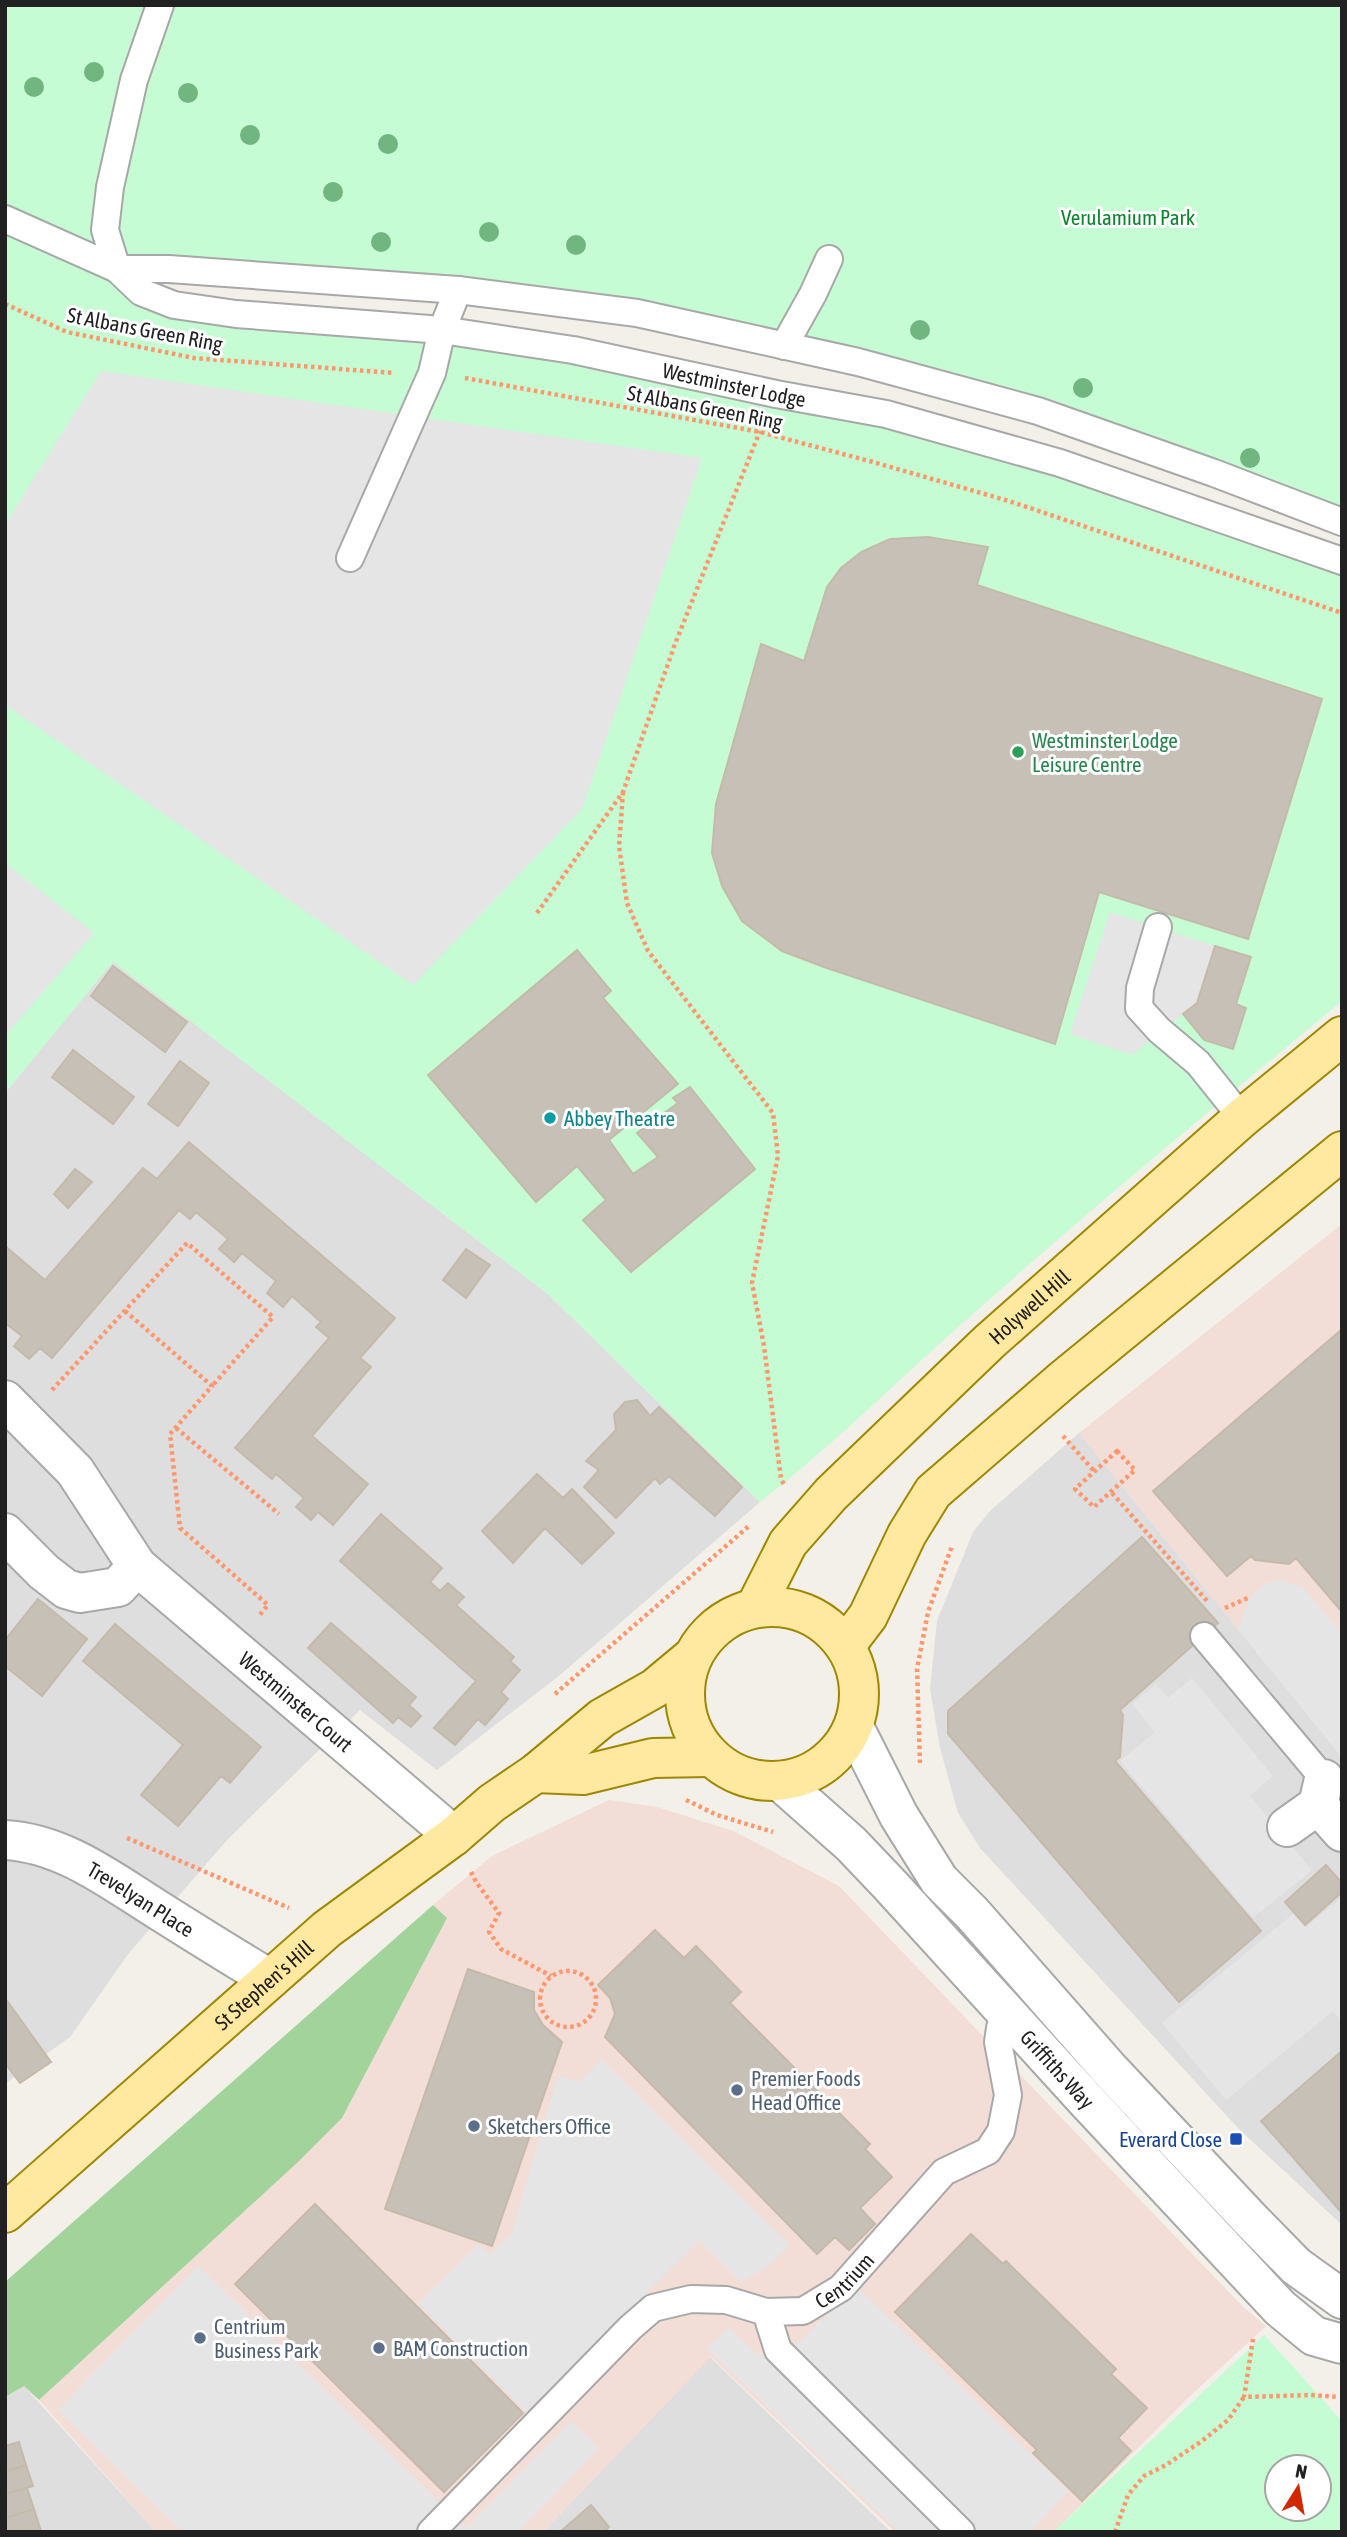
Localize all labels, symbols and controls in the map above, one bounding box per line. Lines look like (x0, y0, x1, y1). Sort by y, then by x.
park label: Verulamium Park (1061, 205, 1195, 229)
street label: St Albans Green Ring (65, 302, 225, 356)
street label: Westminster Lodge (660, 358, 808, 411)
street label: St Albans Green Ring (625, 380, 785, 434)
place label: Westminster Lodge Leisure Centre (1032, 728, 1178, 776)
marker: Westminster Lodge Leisure Centre (1010, 744, 1026, 760)
place label: Abbey Theatre (564, 1106, 675, 1130)
marker: Abbey Theatre (542, 1110, 558, 1126)
street label: Holywell Hill (984, 1264, 1075, 1349)
street label: Westminster Court (234, 1646, 358, 1756)
street label: Trevelyan Place (84, 1857, 198, 1942)
street label: St Stephen's Hill (210, 1935, 318, 2035)
street label: Griffiths Way (1016, 2025, 1100, 2114)
place label: Premier Foods Head Office (751, 2066, 861, 2114)
marker: Premier Foods Head Office (729, 2082, 745, 2098)
place label: Sketchers Office (488, 2114, 611, 2138)
marker: Sketchers Office (466, 2118, 482, 2134)
place label: Everard Close (1119, 2127, 1222, 2151)
marker: Everard Close (1228, 2131, 1244, 2147)
street label: Centrium (810, 2248, 879, 2313)
place label: Centrium Business Park (214, 2314, 319, 2362)
marker: Centrium Business Park (192, 2330, 208, 2346)
place label: BAM Construction (393, 2336, 528, 2360)
marker: BAM Construction (371, 2340, 387, 2356)
north arrow (1263, 2453, 1333, 2523)
text: N (1294, 2459, 1309, 2483)

